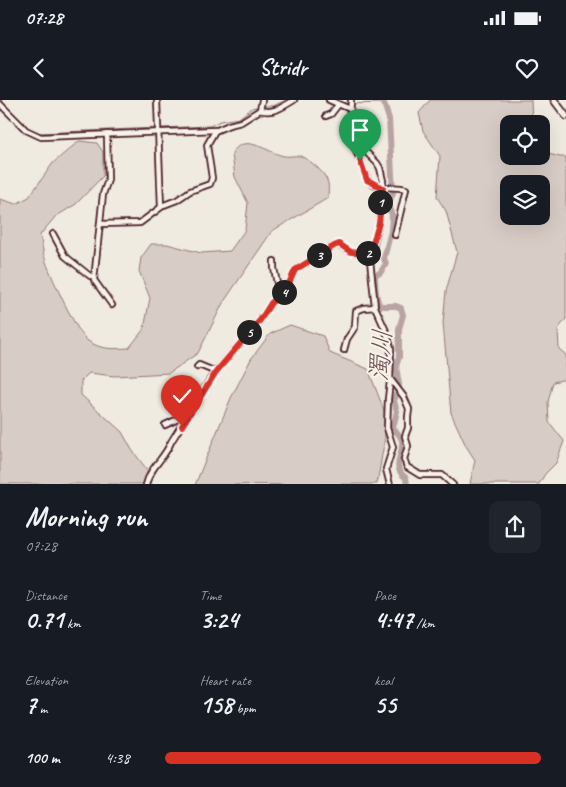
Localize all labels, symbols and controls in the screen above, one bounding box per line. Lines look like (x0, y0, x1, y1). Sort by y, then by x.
text: 07:28 (25, 6, 63, 30)
icon: back (25, 54, 53, 82)
text: Stridr (259, 54, 307, 82)
icon: heart (513, 54, 541, 82)
pin (339, 109, 381, 160)
map controls (500, 115, 550, 225)
button: locate (500, 115, 550, 165)
icon: arrive (346, 116, 374, 144)
button: layers (500, 175, 550, 225)
pin: 1 (368, 190, 392, 214)
text: 1 (377, 194, 384, 211)
pin: 2 (356, 240, 380, 266)
pin: 3 (306, 242, 332, 268)
text: 2 (365, 245, 372, 262)
text: 3 (316, 247, 323, 264)
pin: 4 (272, 280, 296, 304)
text: 4 (281, 284, 288, 301)
pin: 5 (236, 320, 262, 344)
text: 5 (246, 324, 253, 341)
water label: 濁川 (362, 328, 399, 382)
pin (161, 375, 203, 426)
icon: check (168, 382, 196, 410)
text: Morning run (25, 499, 147, 534)
button: share (489, 501, 541, 553)
text: 07:28 (25, 536, 57, 556)
text: Distance (25, 587, 67, 604)
text: Time (200, 587, 221, 604)
text: Pace (374, 587, 396, 604)
text: 0.71 (25, 604, 64, 636)
text: 3:24 (200, 604, 238, 636)
text: 4:47 (374, 604, 413, 636)
text: km (64, 615, 81, 632)
text: /km (413, 615, 435, 632)
text: Elevation (25, 672, 68, 689)
text: Heart rate (200, 672, 251, 689)
text: kcal (374, 672, 393, 689)
text: 7 (25, 689, 36, 721)
text: 158 (200, 689, 233, 721)
text: 55 (374, 689, 396, 721)
text: m (36, 700, 47, 717)
text: bpm (233, 700, 256, 717)
text: 100 m (25, 748, 60, 768)
text: 4:38 (105, 748, 130, 768)

